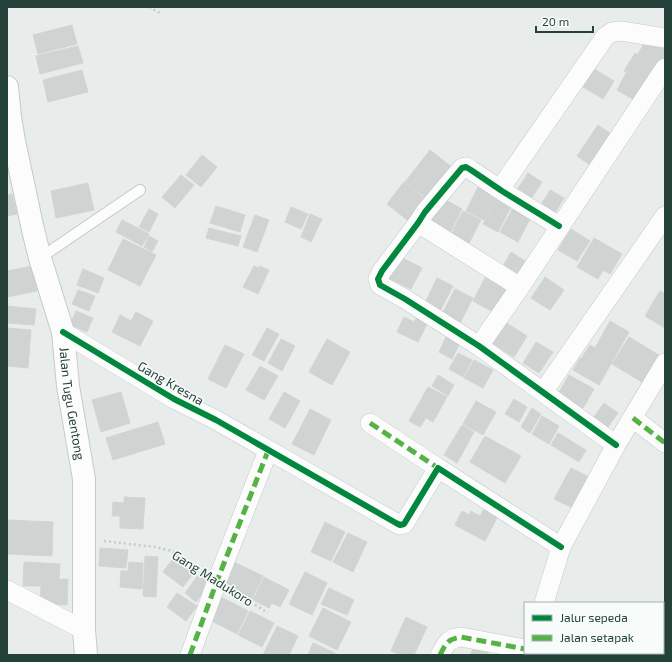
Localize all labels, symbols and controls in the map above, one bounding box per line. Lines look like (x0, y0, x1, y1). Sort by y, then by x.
scale bar (536, 8, 593, 34)
text: 20 m (542, 14, 569, 28)
street label: Jalan Tugu Gentong (56, 346, 89, 461)
street label: Gang Kresna (135, 358, 207, 408)
street label: Gang Madukoro (169, 547, 257, 609)
legend (524, 602, 664, 654)
text: Jalur sepeda (560, 610, 628, 624)
text: Jalan setapak (560, 630, 634, 644)

